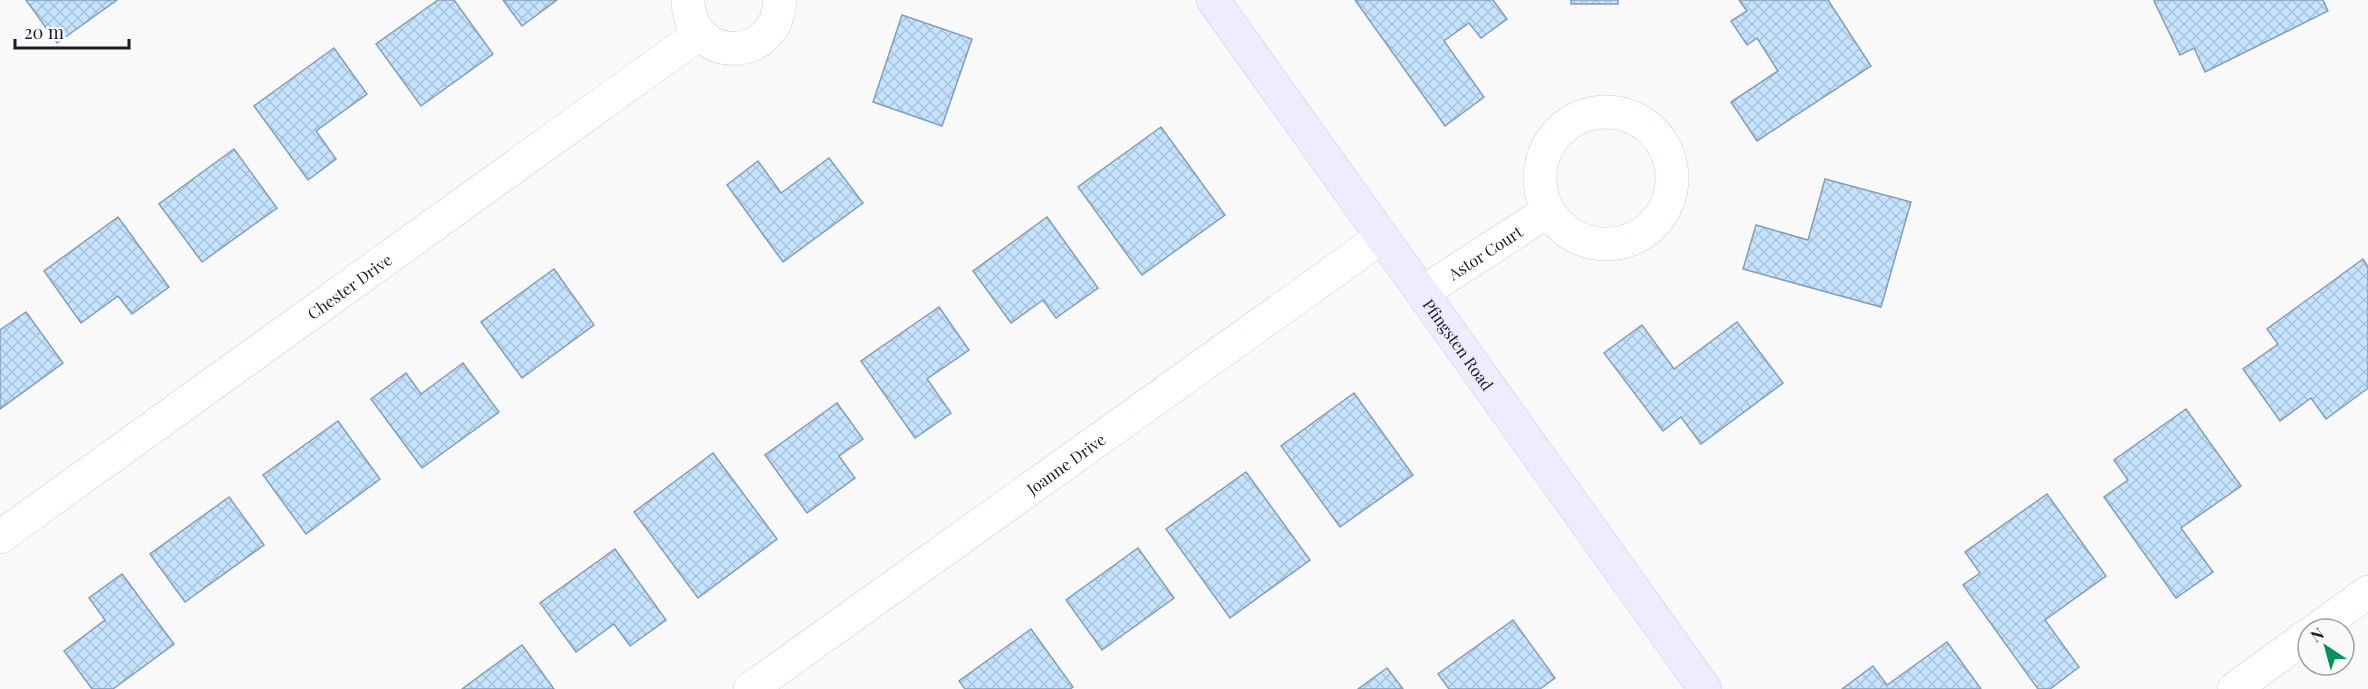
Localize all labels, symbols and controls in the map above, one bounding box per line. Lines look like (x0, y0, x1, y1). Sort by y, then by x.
scale bar (15, 12, 129, 50)
text: 20 m (24, 20, 64, 44)
street label: Astor Court (1443, 220, 1526, 284)
street label: Chester Drive (303, 248, 396, 323)
street label: Pfingsten Road (1419, 294, 1499, 394)
street label: Joanne Drive (1021, 428, 1109, 499)
north arrow (2296, 617, 2356, 677)
text: N (2306, 622, 2328, 646)

